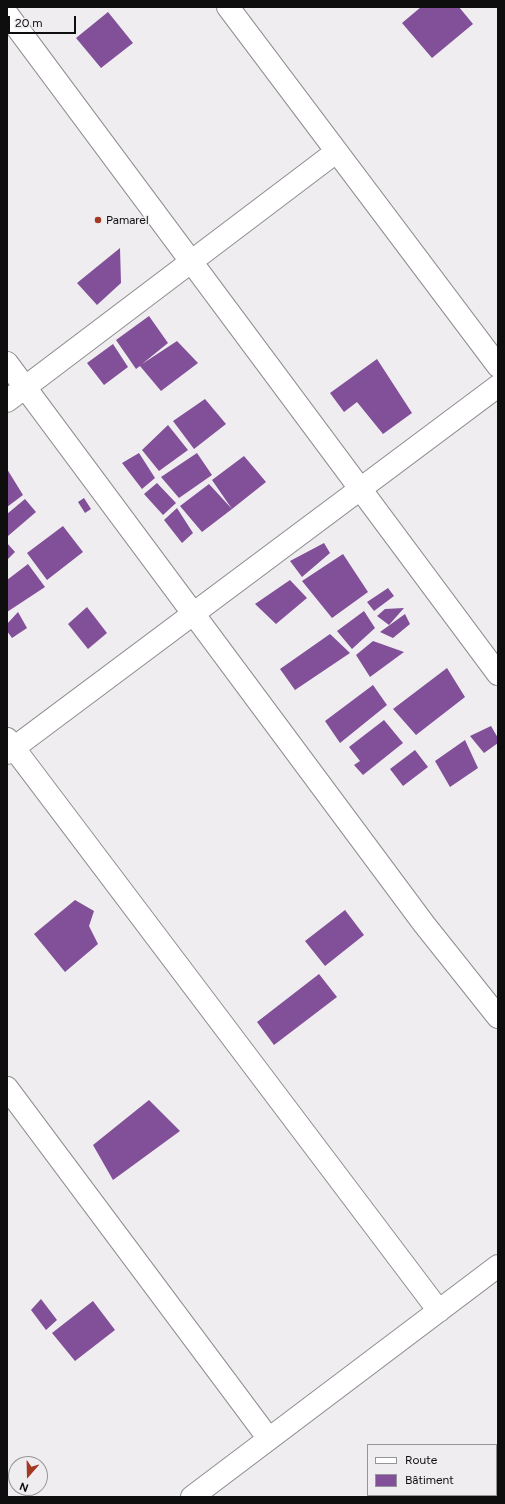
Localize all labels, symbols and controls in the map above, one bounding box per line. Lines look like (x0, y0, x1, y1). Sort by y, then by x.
scale bar (10, 8, 78, 34)
text: 20 m (15, 16, 43, 30)
place label: Pamarel (106, 213, 149, 227)
marker: Pamarel (93, 215, 103, 225)
legend (367, 1444, 497, 1496)
text: Route (405, 1453, 437, 1467)
north arrow (8, 1456, 48, 1496)
text: Bâtiment (405, 1473, 454, 1487)
text: N (18, 1479, 30, 1494)

